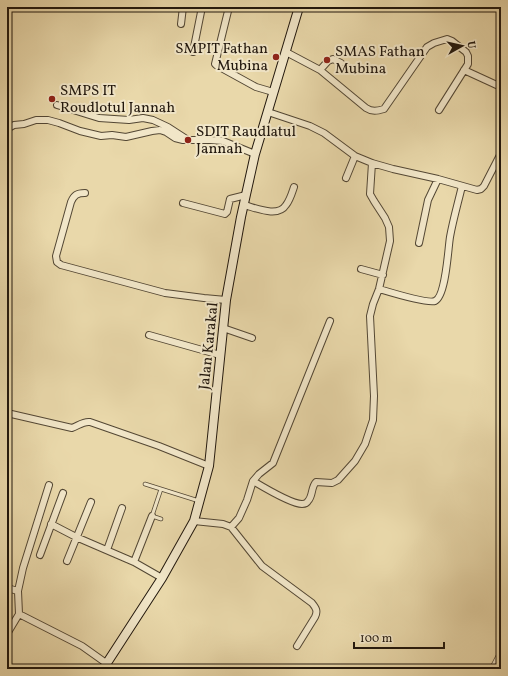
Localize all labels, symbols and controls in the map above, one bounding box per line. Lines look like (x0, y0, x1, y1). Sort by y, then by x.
north arrow (442, 26, 482, 66)
place label: SMPIT Fathan Mubina (175, 39, 268, 77)
text: U (462, 40, 478, 50)
place label: SMAS Fathan Mubina (335, 42, 425, 80)
marker: SMPIT Fathan Mubina (271, 52, 281, 62)
marker: SMAS Fathan Mubina (322, 55, 332, 65)
place label: SMPS IT Roudlotul Jannah (60, 81, 175, 119)
marker: SMPS IT Roudlotul Jannah (47, 94, 57, 104)
place label: SDIT Raudlatul Jannah (196, 122, 296, 160)
marker: SDIT Raudlatul Jannah (183, 135, 193, 145)
street label: Jalan Karakal (194, 301, 225, 391)
scale bar (354, 624, 444, 650)
text: 100 m (360, 631, 393, 647)

